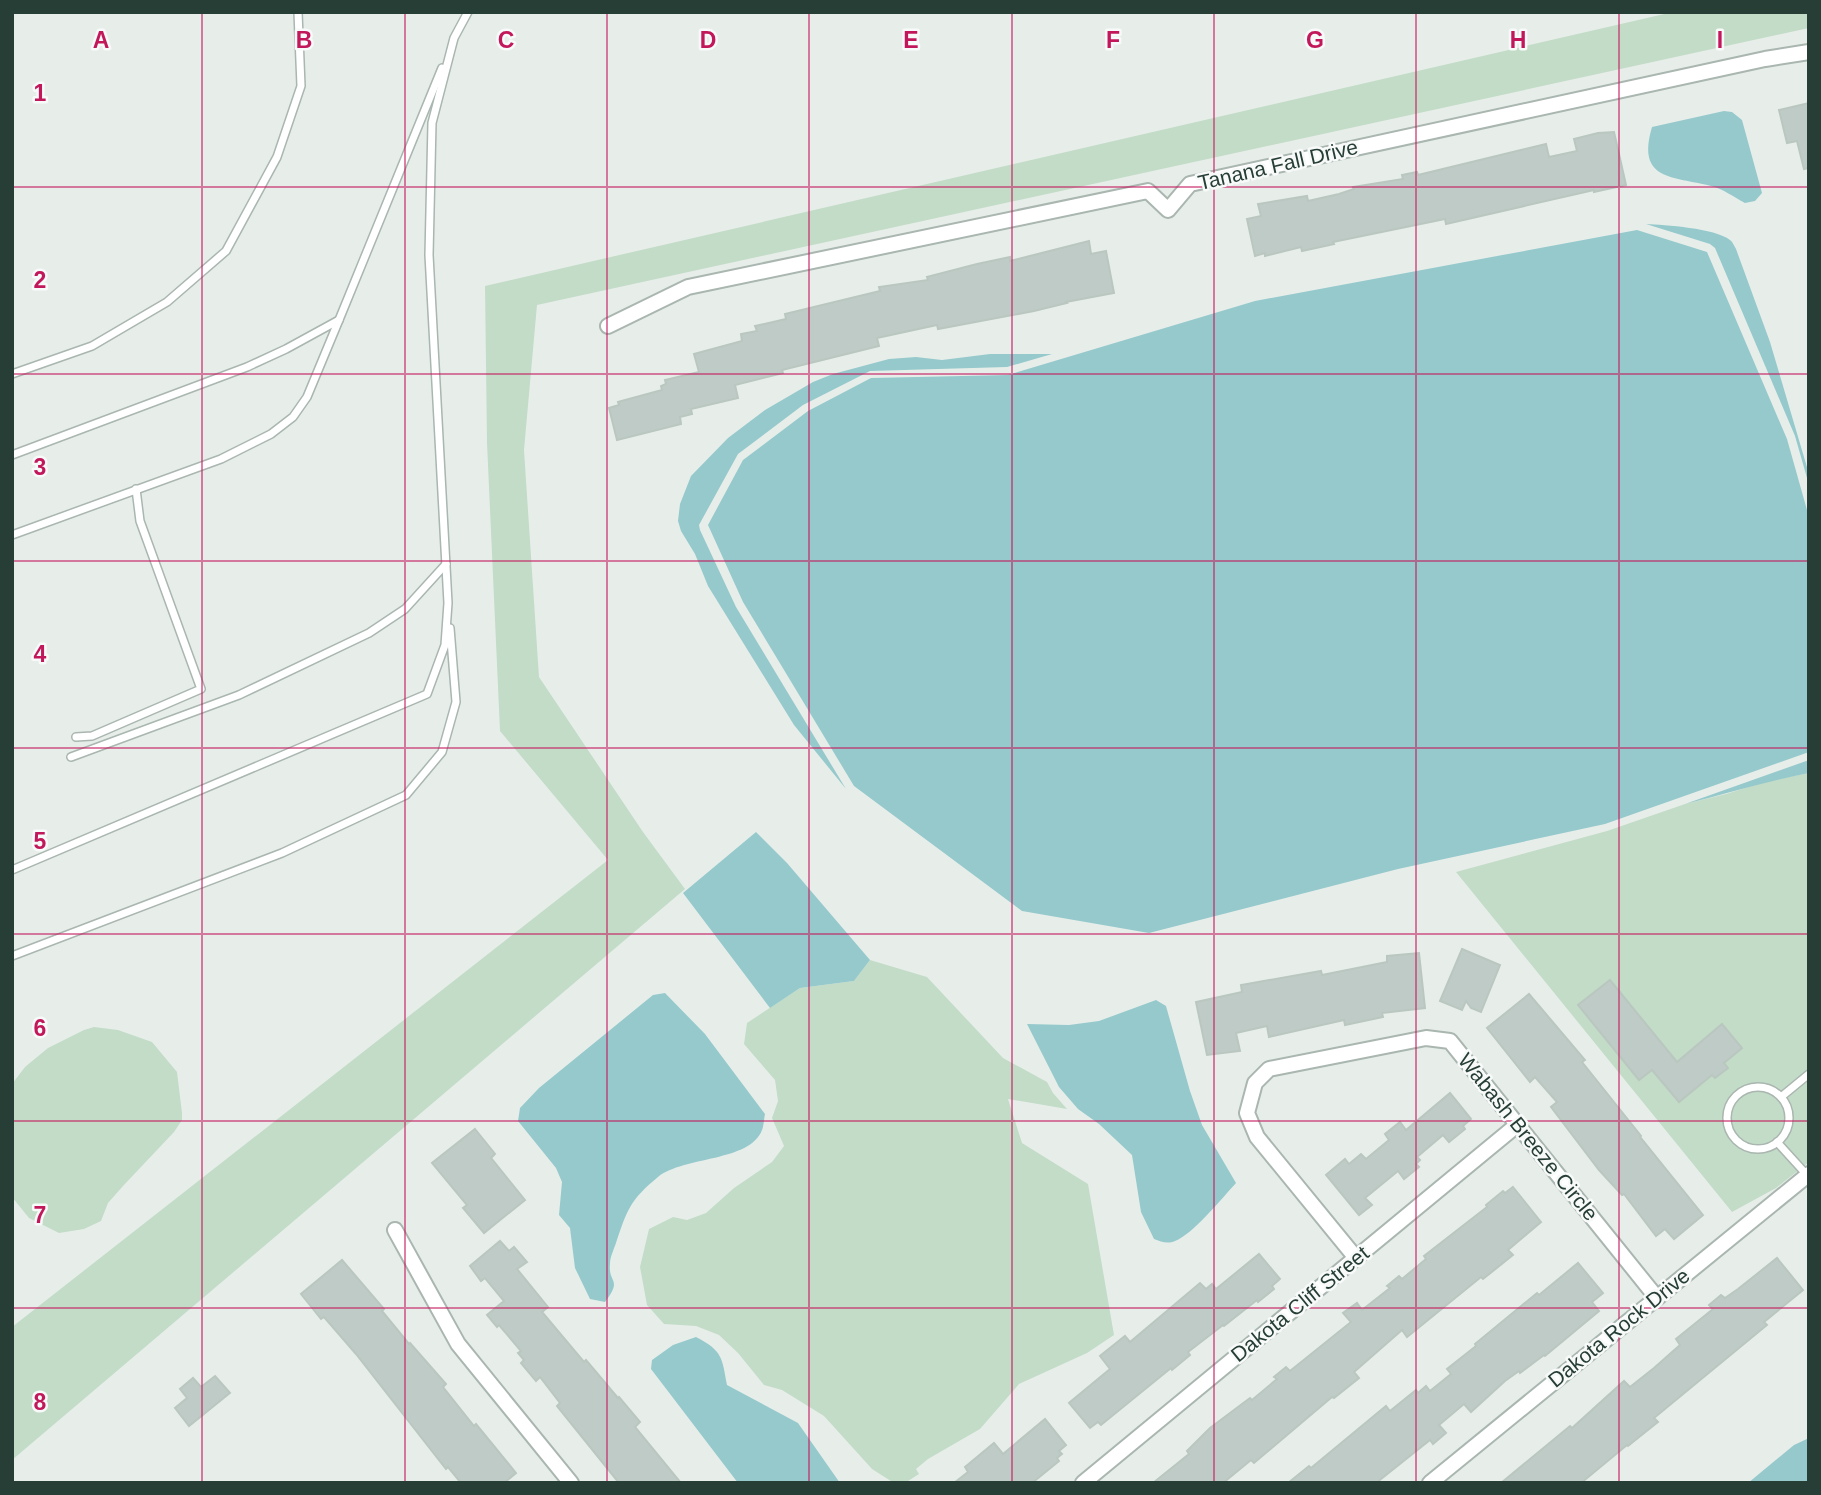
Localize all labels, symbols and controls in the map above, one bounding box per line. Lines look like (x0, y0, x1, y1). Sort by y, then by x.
text: A (93, 27, 109, 53)
text: B (296, 27, 312, 53)
text: C (498, 27, 514, 53)
text: D (700, 27, 716, 53)
text: E (903, 27, 919, 53)
text: F (1106, 27, 1120, 53)
text: G (1306, 27, 1324, 53)
text: H (1510, 27, 1526, 53)
text: I (1717, 27, 1723, 53)
text: 1 (34, 80, 47, 106)
street label: Tanana Fall Drive (1196, 135, 1360, 194)
text: 2 (34, 267, 46, 293)
text: 3 (34, 454, 46, 480)
text: 4 (34, 641, 47, 667)
text: 5 (34, 828, 47, 854)
text: 6 (34, 1015, 46, 1041)
street label: Wabash Breeze Circle (1454, 1049, 1603, 1225)
text: 7 (34, 1202, 46, 1228)
street label: Dakota Cliff Street (1226, 1241, 1373, 1366)
street label: Dakota Rock Drive (1543, 1264, 1694, 1392)
text: 8 (34, 1389, 47, 1415)

